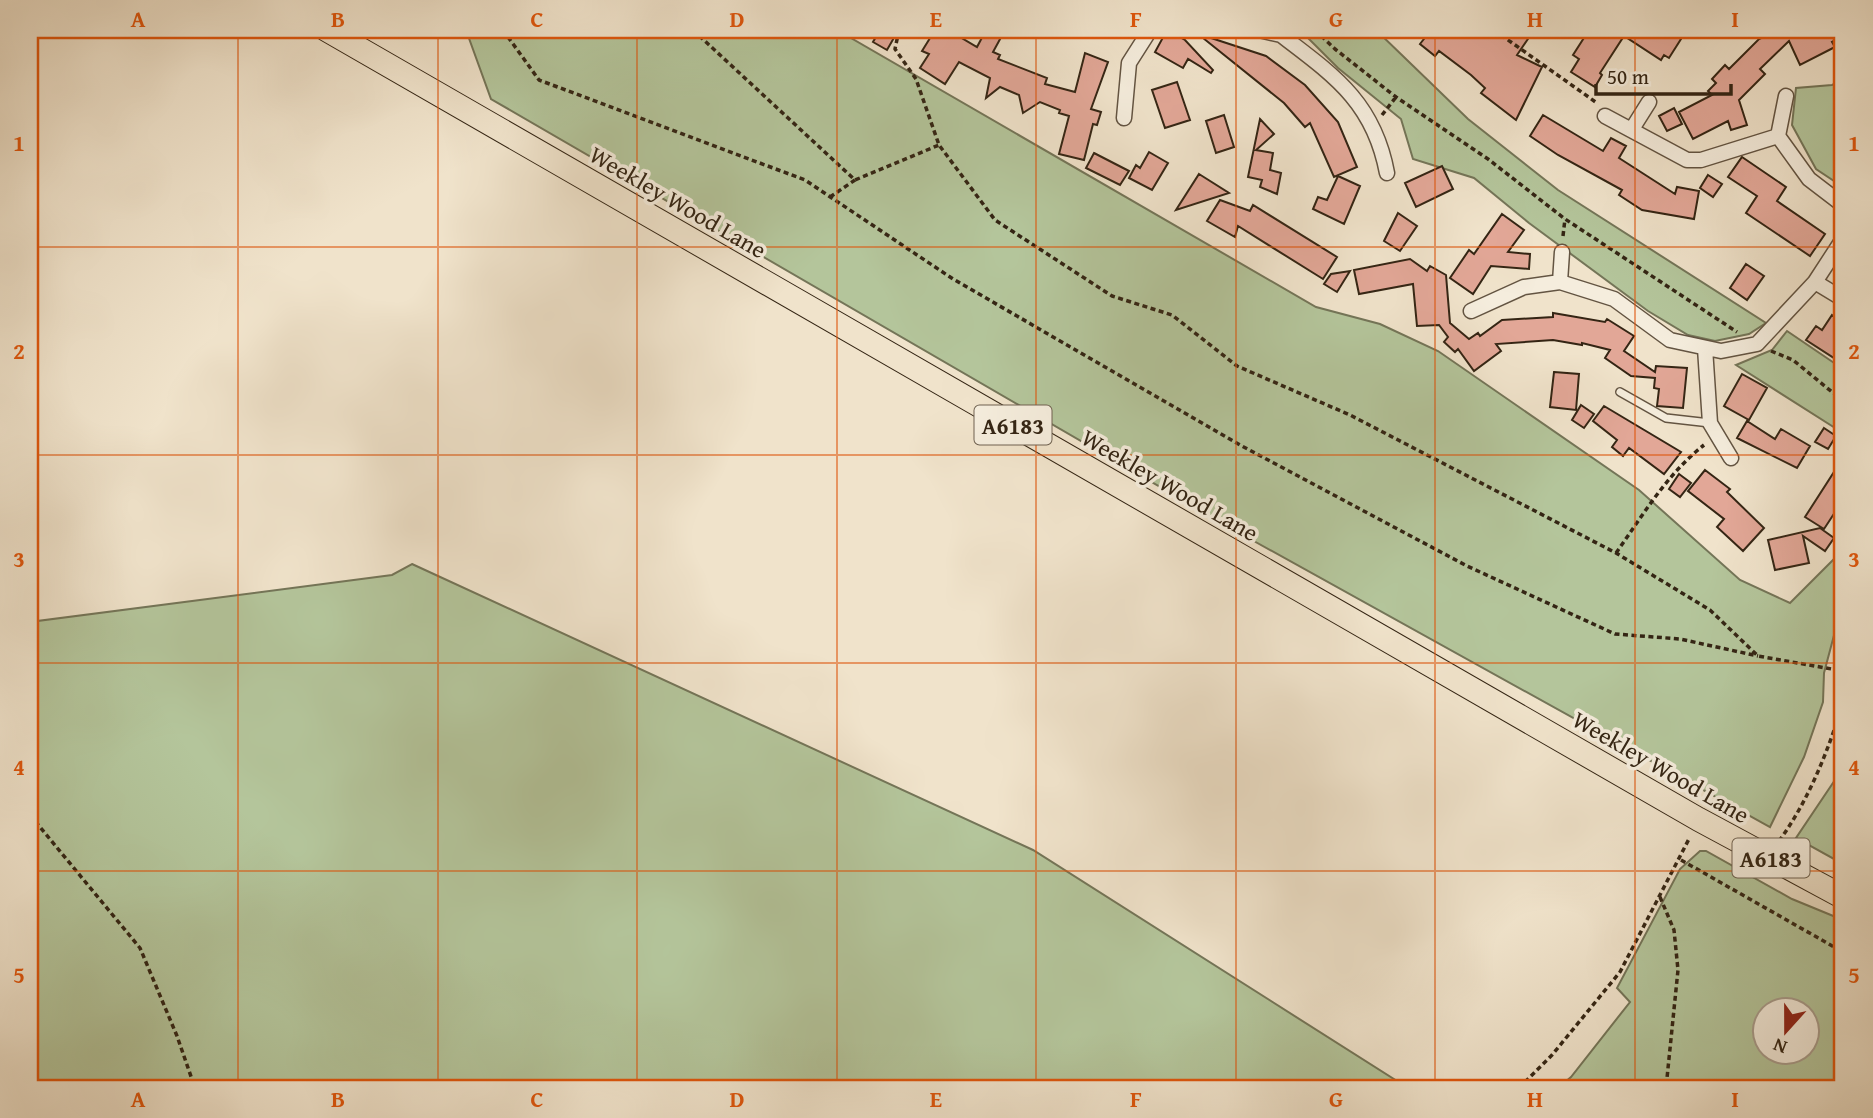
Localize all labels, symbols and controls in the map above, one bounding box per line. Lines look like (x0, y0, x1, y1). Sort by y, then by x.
text: A (131, 2, 146, 35)
text: B (331, 2, 345, 35)
text: C (530, 2, 544, 35)
text: D (730, 2, 745, 35)
text: E (930, 2, 942, 35)
text: F (1130, 2, 1142, 35)
text: G (1329, 2, 1343, 35)
text: H (1527, 2, 1543, 35)
text: I (1731, 2, 1739, 35)
scale bar (1596, 52, 1731, 96)
text: 50 m (1607, 61, 1649, 92)
text: 1 (13, 126, 25, 159)
text: 1 (1848, 126, 1860, 159)
street label: Weekley Wood Lane (583, 137, 773, 267)
text: 2 (13, 334, 25, 367)
text: 2 (1848, 334, 1860, 367)
road number: A6183 (974, 406, 1052, 444)
street label: Weekley Wood Lane (1075, 420, 1265, 550)
text: 3 (13, 542, 25, 575)
text: 3 (1848, 542, 1860, 575)
street label: Weekley Wood Lane (1566, 702, 1756, 832)
text: 4 (13, 750, 25, 783)
text: 4 (1848, 750, 1860, 783)
road number: A6183 (1732, 838, 1810, 878)
text: 5 (13, 958, 25, 991)
text: 5 (1848, 958, 1860, 991)
north arrow (1750, 996, 1820, 1066)
text: N (1769, 1031, 1791, 1062)
text: A (131, 1082, 146, 1115)
text: B (331, 1082, 345, 1115)
text: C (530, 1082, 544, 1115)
text: D (730, 1082, 745, 1115)
text: E (930, 1082, 942, 1115)
text: F (1130, 1082, 1142, 1115)
text: G (1329, 1082, 1343, 1115)
text: H (1527, 1082, 1543, 1115)
text: I (1731, 1082, 1739, 1115)

